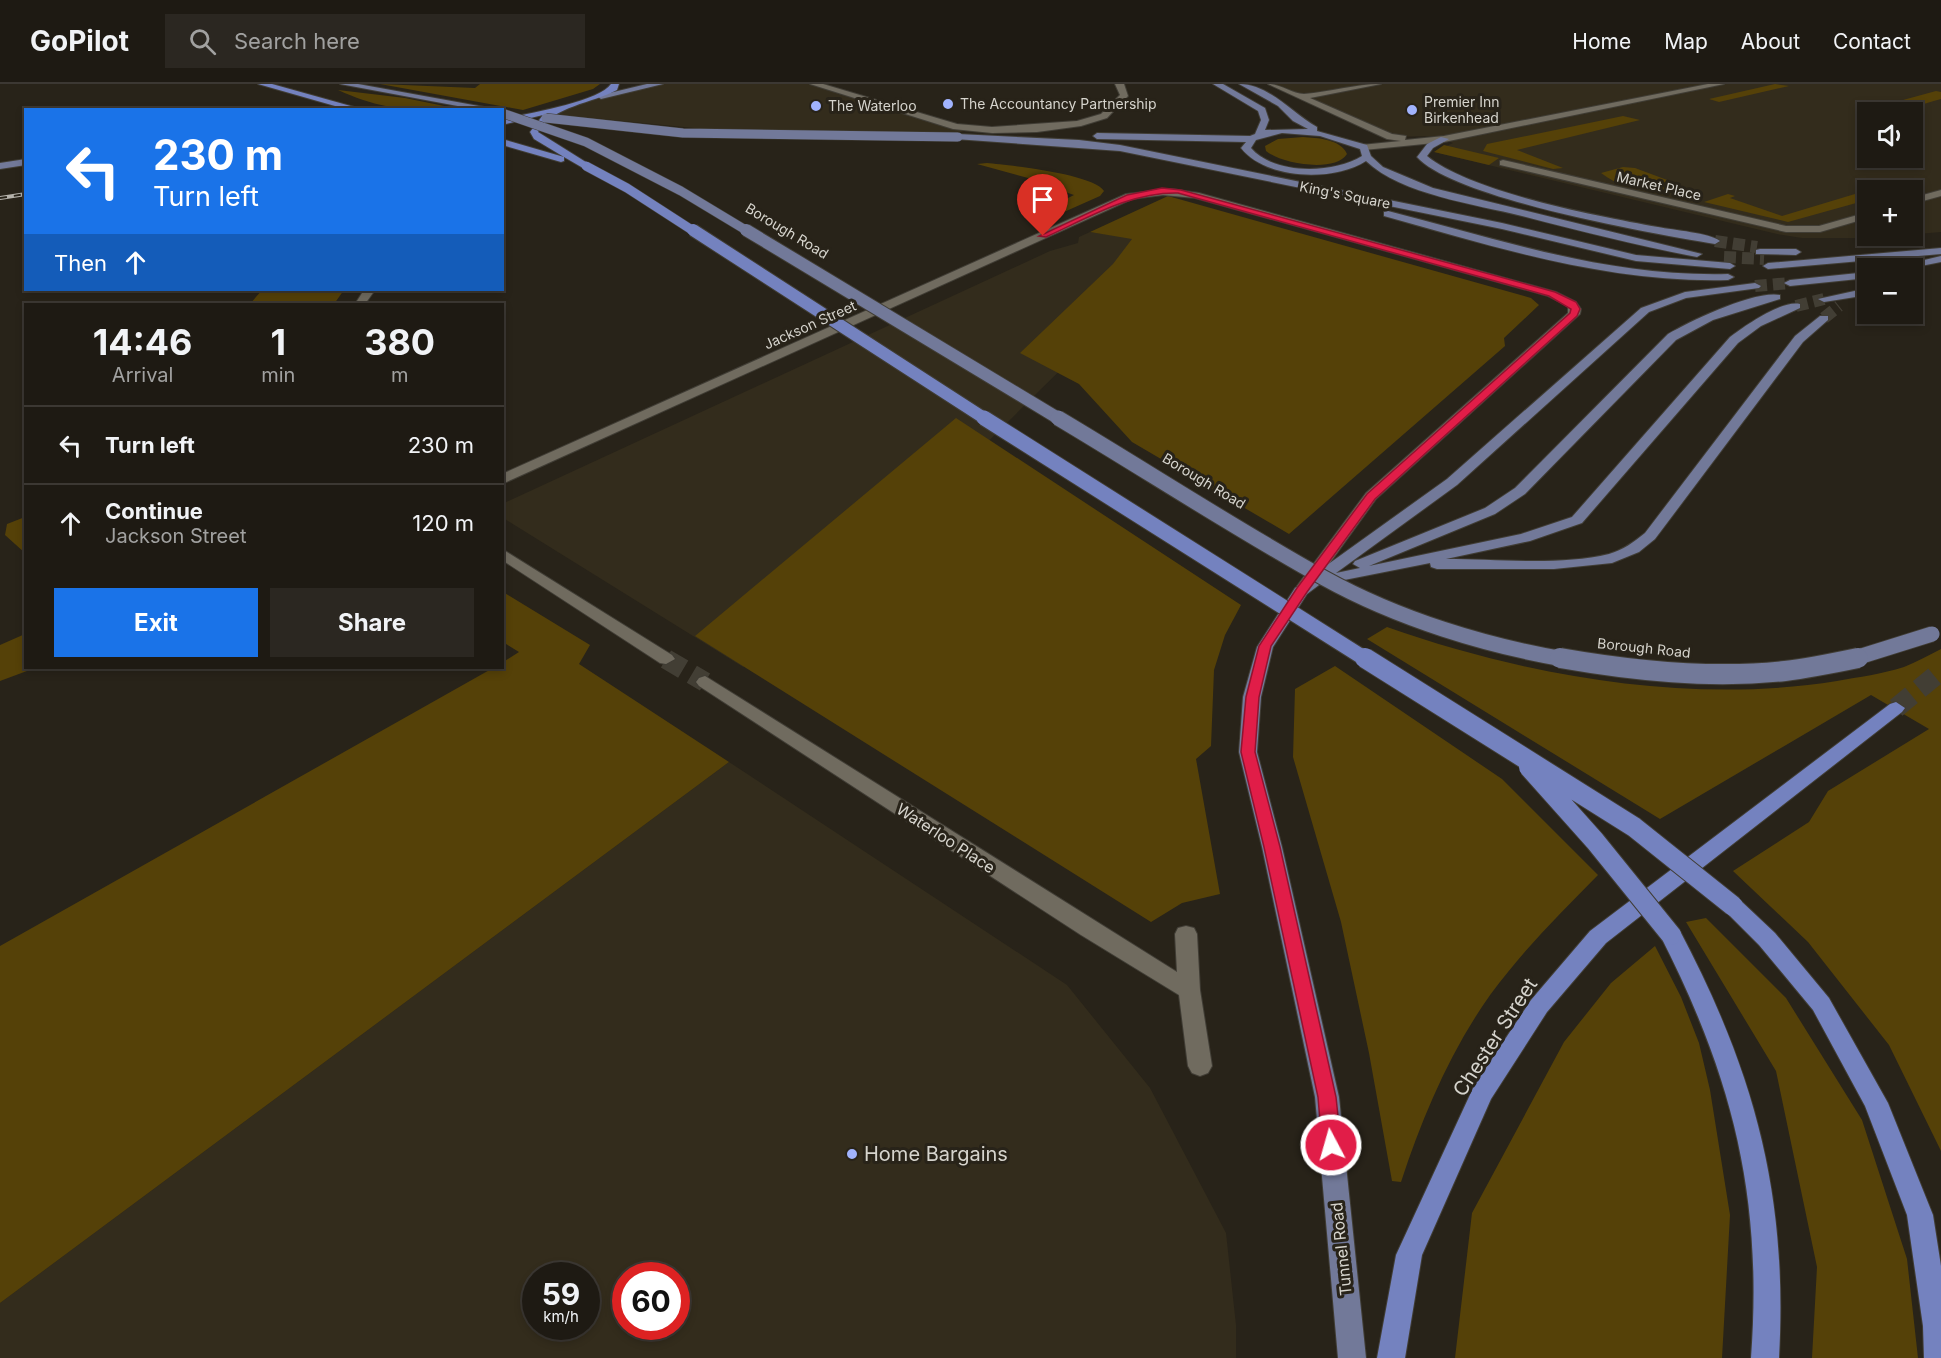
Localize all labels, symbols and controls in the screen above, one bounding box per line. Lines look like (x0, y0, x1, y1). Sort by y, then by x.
search box (165, 14, 585, 68)
text: GoPilot (30, 24, 129, 58)
icon: search (186, 25, 219, 58)
text: Search here (234, 28, 360, 54)
text: Home (1572, 29, 1631, 54)
text: Map (1664, 29, 1708, 54)
text: About (1741, 29, 1800, 54)
text: Contact (1833, 29, 1911, 54)
place label: Premier Inn Birkenhead (1424, 93, 1499, 126)
place label: The Accountancy Partnership (960, 95, 1157, 112)
place label: The Waterloo (828, 97, 917, 114)
marker: The Accountancy Partnership (941, 97, 955, 111)
marker: The Waterloo (809, 99, 823, 113)
map controls (1857, 102, 1923, 324)
button: sound (1857, 102, 1923, 168)
marker: Premier Inn Birkenhead (1405, 103, 1419, 117)
text: 230 m (153, 129, 283, 180)
icon: left (54, 132, 132, 210)
street label: Market Place (1615, 168, 1703, 204)
pin (1017, 174, 1068, 236)
street label: King's Square (1298, 177, 1392, 212)
text: Turn left (153, 180, 259, 213)
button: + (1857, 180, 1923, 246)
icon: arrive (1026, 183, 1059, 216)
street label: Borough Road (743, 199, 832, 262)
icon: ahead (119, 246, 152, 279)
text: Then (54, 250, 107, 276)
button: − (1857, 258, 1923, 324)
street label: Jackson Street (761, 296, 859, 352)
text: 14:46 (93, 320, 192, 364)
text: 1 (271, 320, 286, 364)
text: 380 (364, 320, 435, 364)
text: Arrival (112, 363, 173, 387)
text: min (261, 363, 295, 387)
text: m (391, 363, 408, 387)
icon: left (54, 429, 87, 462)
text: Turn left (105, 432, 195, 458)
text: 230 m (408, 432, 474, 458)
street label: Borough Road (1160, 449, 1249, 512)
text: Continue (105, 498, 203, 524)
icon: ahead (54, 507, 87, 540)
text: 120 m (412, 510, 474, 536)
text: Jackson Street (105, 524, 246, 548)
button: Exit (54, 588, 258, 657)
button: Share (270, 588, 474, 657)
street label: Borough Road (1596, 634, 1692, 661)
street label: Waterloo Place (893, 799, 999, 877)
street label: Chester Street (1448, 973, 1542, 1101)
position arrow (1299, 1113, 1363, 1177)
place label: Home Bargains (864, 1142, 1008, 1166)
marker: Home Bargains (845, 1147, 859, 1161)
street label: Tunnel Road (1326, 1201, 1356, 1297)
speed limit sign: 60 (612, 1262, 690, 1340)
text: 59 (542, 1276, 580, 1312)
text: km/h (543, 1307, 579, 1326)

